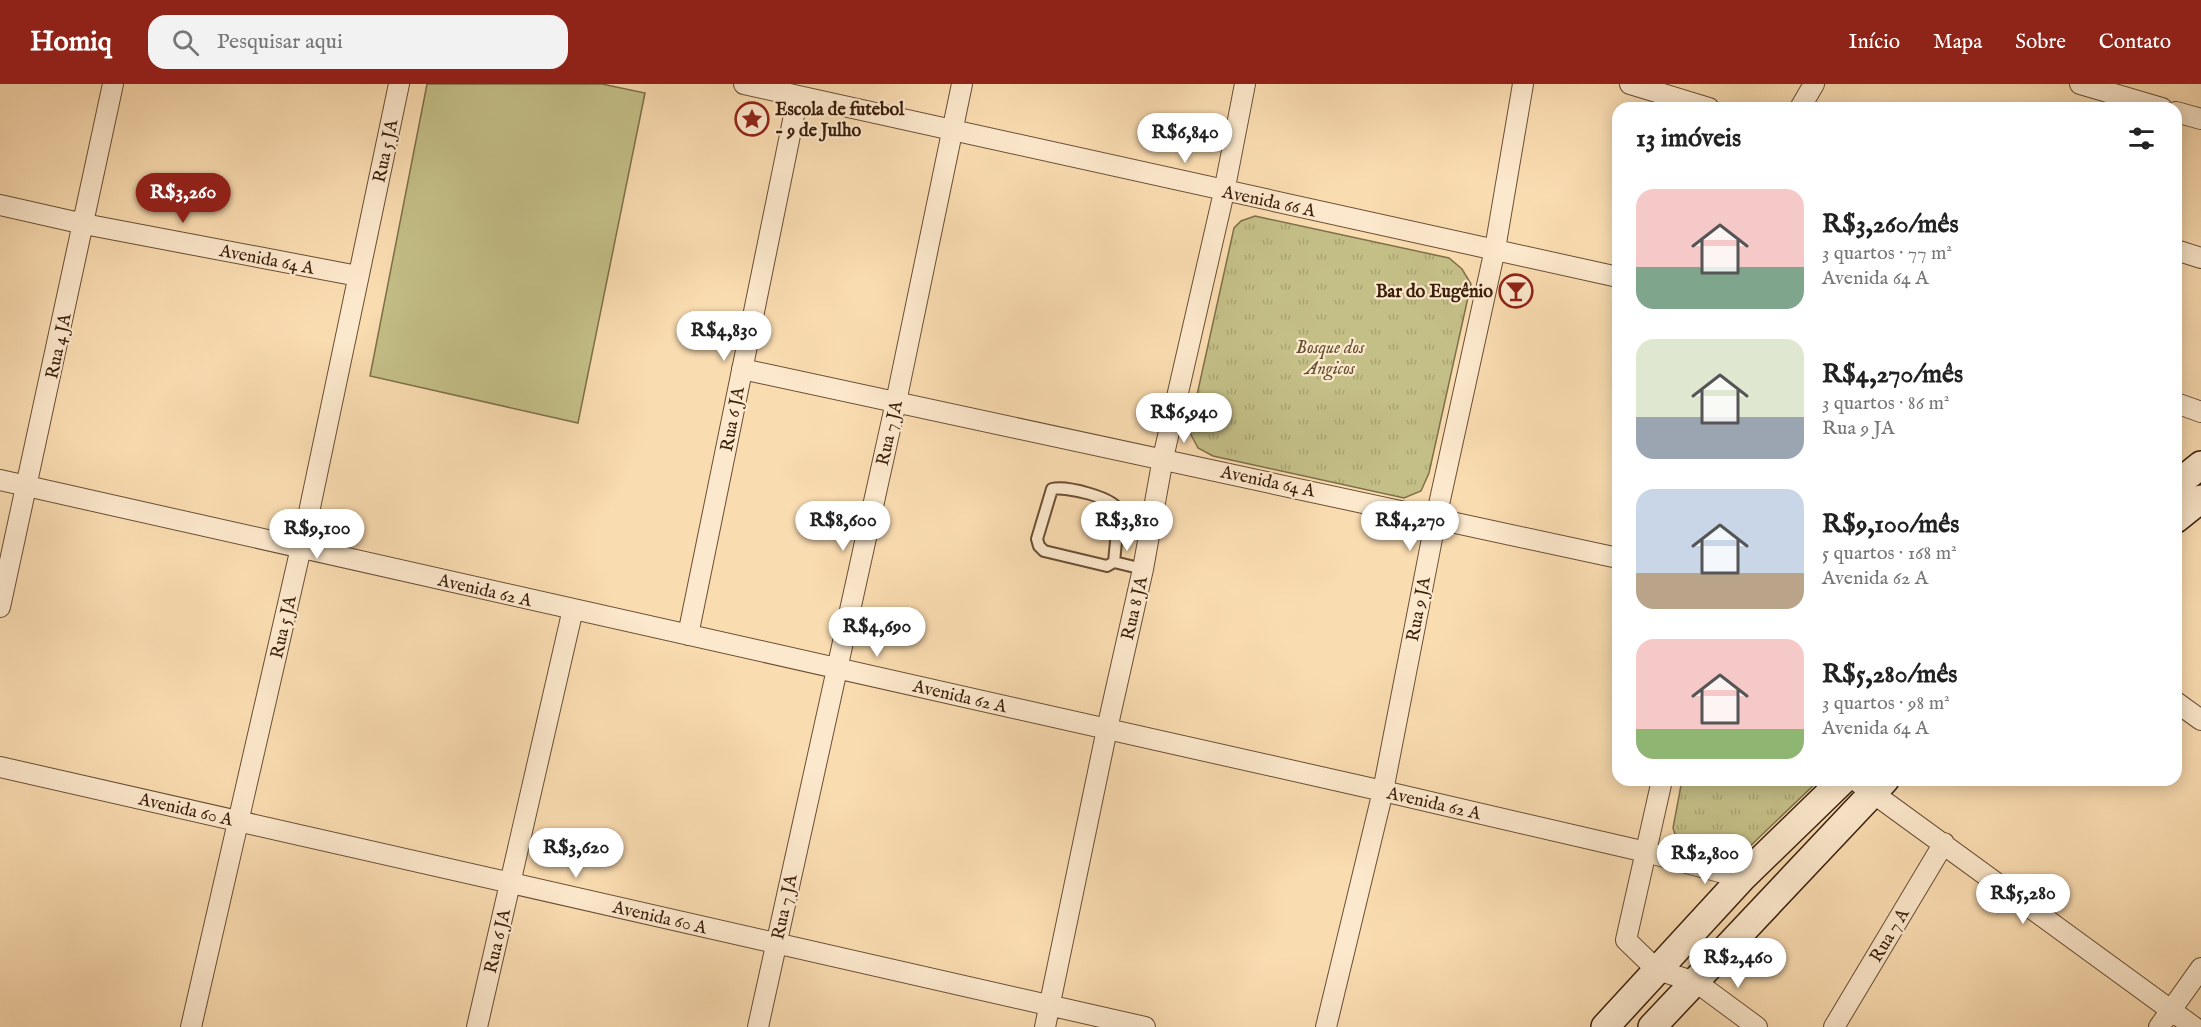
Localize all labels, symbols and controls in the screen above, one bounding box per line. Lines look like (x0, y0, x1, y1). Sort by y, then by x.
search box (148, 15, 568, 69)
text: Homiq (30, 25, 112, 60)
icon: search (169, 26, 202, 59)
text: Pesquisar aqui (217, 28, 343, 56)
text: Início (1848, 29, 1900, 56)
text: Mapa (1933, 29, 1982, 56)
text: Sobre (2015, 29, 2066, 56)
text: Contato (2099, 29, 2171, 56)
place label: Escola de futebol - 9 de Julho (775, 99, 905, 143)
place icon: Escola de futebol - 9 de Julho (734, 101, 770, 137)
pin: R$6,840 (1130, 113, 1240, 164)
street label: Rua 5 JA (369, 117, 405, 185)
text: R$6,840 (1151, 120, 1219, 145)
text: 13 imóveis (1636, 122, 1741, 155)
icon: filters (2125, 122, 2158, 155)
pin: R$3,260 (128, 173, 238, 224)
text: R$3,260 (150, 180, 216, 205)
street label: Avenida 66 A (1219, 181, 1318, 224)
text: R$3,260/mês (1822, 208, 1959, 241)
icon: home (1684, 213, 1756, 285)
street label: Avenida 64 A (216, 240, 317, 281)
text: 3 quartos · 77 m² (1822, 241, 1952, 266)
text: Avenida 64 A (1822, 266, 1929, 291)
bar icon: Bar do Eugênio (1498, 273, 1534, 309)
place label: Bar do Eugênio (1376, 281, 1493, 304)
street label: Rua 4 JA (41, 311, 78, 381)
pin: R$4,830 (669, 311, 779, 362)
text: R$4,830 (691, 318, 757, 343)
park label: Bosque dos Angicos (1296, 337, 1365, 381)
text: R$4,270/mês (1822, 358, 1963, 391)
icon: home (1684, 363, 1756, 435)
street label: Rua 6 JA (716, 384, 751, 454)
text: 3 quartos · 86 m² (1822, 391, 1950, 416)
pin: R$6,940 (1129, 393, 1239, 444)
street label: Rua 7 JA (872, 398, 909, 468)
text: R$6,940 (1150, 400, 1218, 425)
text: Rua 9 JA (1822, 416, 1895, 441)
street label: Avenida 64 A (1217, 461, 1318, 504)
pin: R$8,600 (788, 501, 898, 552)
pin: R$3,810 (1072, 501, 1182, 552)
pin: R$4,270 (1355, 501, 1465, 552)
text: R$8,600 (809, 508, 877, 533)
text: R$3,810 (1095, 508, 1159, 533)
text: R$4,270 (1375, 508, 1445, 533)
text: R$9,100/mês (1822, 508, 1959, 541)
pin: R$9,100 (262, 509, 372, 560)
icon: home (1684, 513, 1756, 585)
text: R$9,100 (283, 516, 351, 541)
text: 5 quartos · 168 m² (1822, 541, 1957, 566)
text: Avenida 62 A (1822, 566, 1928, 591)
street label: Avenida 62 A (434, 569, 535, 614)
street label: Rua 8 JA (1117, 573, 1154, 642)
street label: Rua 9 JA (1402, 574, 1437, 644)
street label: Rua 5 JA (266, 593, 303, 661)
pin: R$4,690 (822, 607, 932, 658)
text: R$4,690 (843, 614, 911, 639)
text: R$5,280/mês (1822, 658, 1957, 691)
icon: home (1684, 663, 1756, 735)
street label: Avenida 62 A (909, 675, 1010, 720)
text: 3 quartos · 98 m² (1822, 691, 1950, 716)
text: Avenida 64 A (1822, 716, 1929, 741)
street label: Avenida 62 A (1383, 782, 1484, 827)
street label: Avenida 60 A (135, 788, 236, 833)
pin: R$3,620 (521, 828, 631, 879)
pin: R$2,800 (1650, 834, 1760, 885)
text: R$3,620 (543, 835, 609, 860)
text: R$2,800 (1671, 841, 1739, 866)
street label: Rua 7 JA (767, 872, 804, 942)
pin: R$5,280 (1968, 874, 2078, 925)
text: R$5,280 (1990, 881, 2056, 906)
street label: Avenida 60 A (609, 896, 710, 941)
street label: Rua 7 A (1865, 904, 1916, 967)
street label: Rua 6 JA (480, 906, 517, 976)
pin: R$2,460 (1683, 938, 1793, 989)
text: R$2,460 (1703, 945, 1773, 970)

